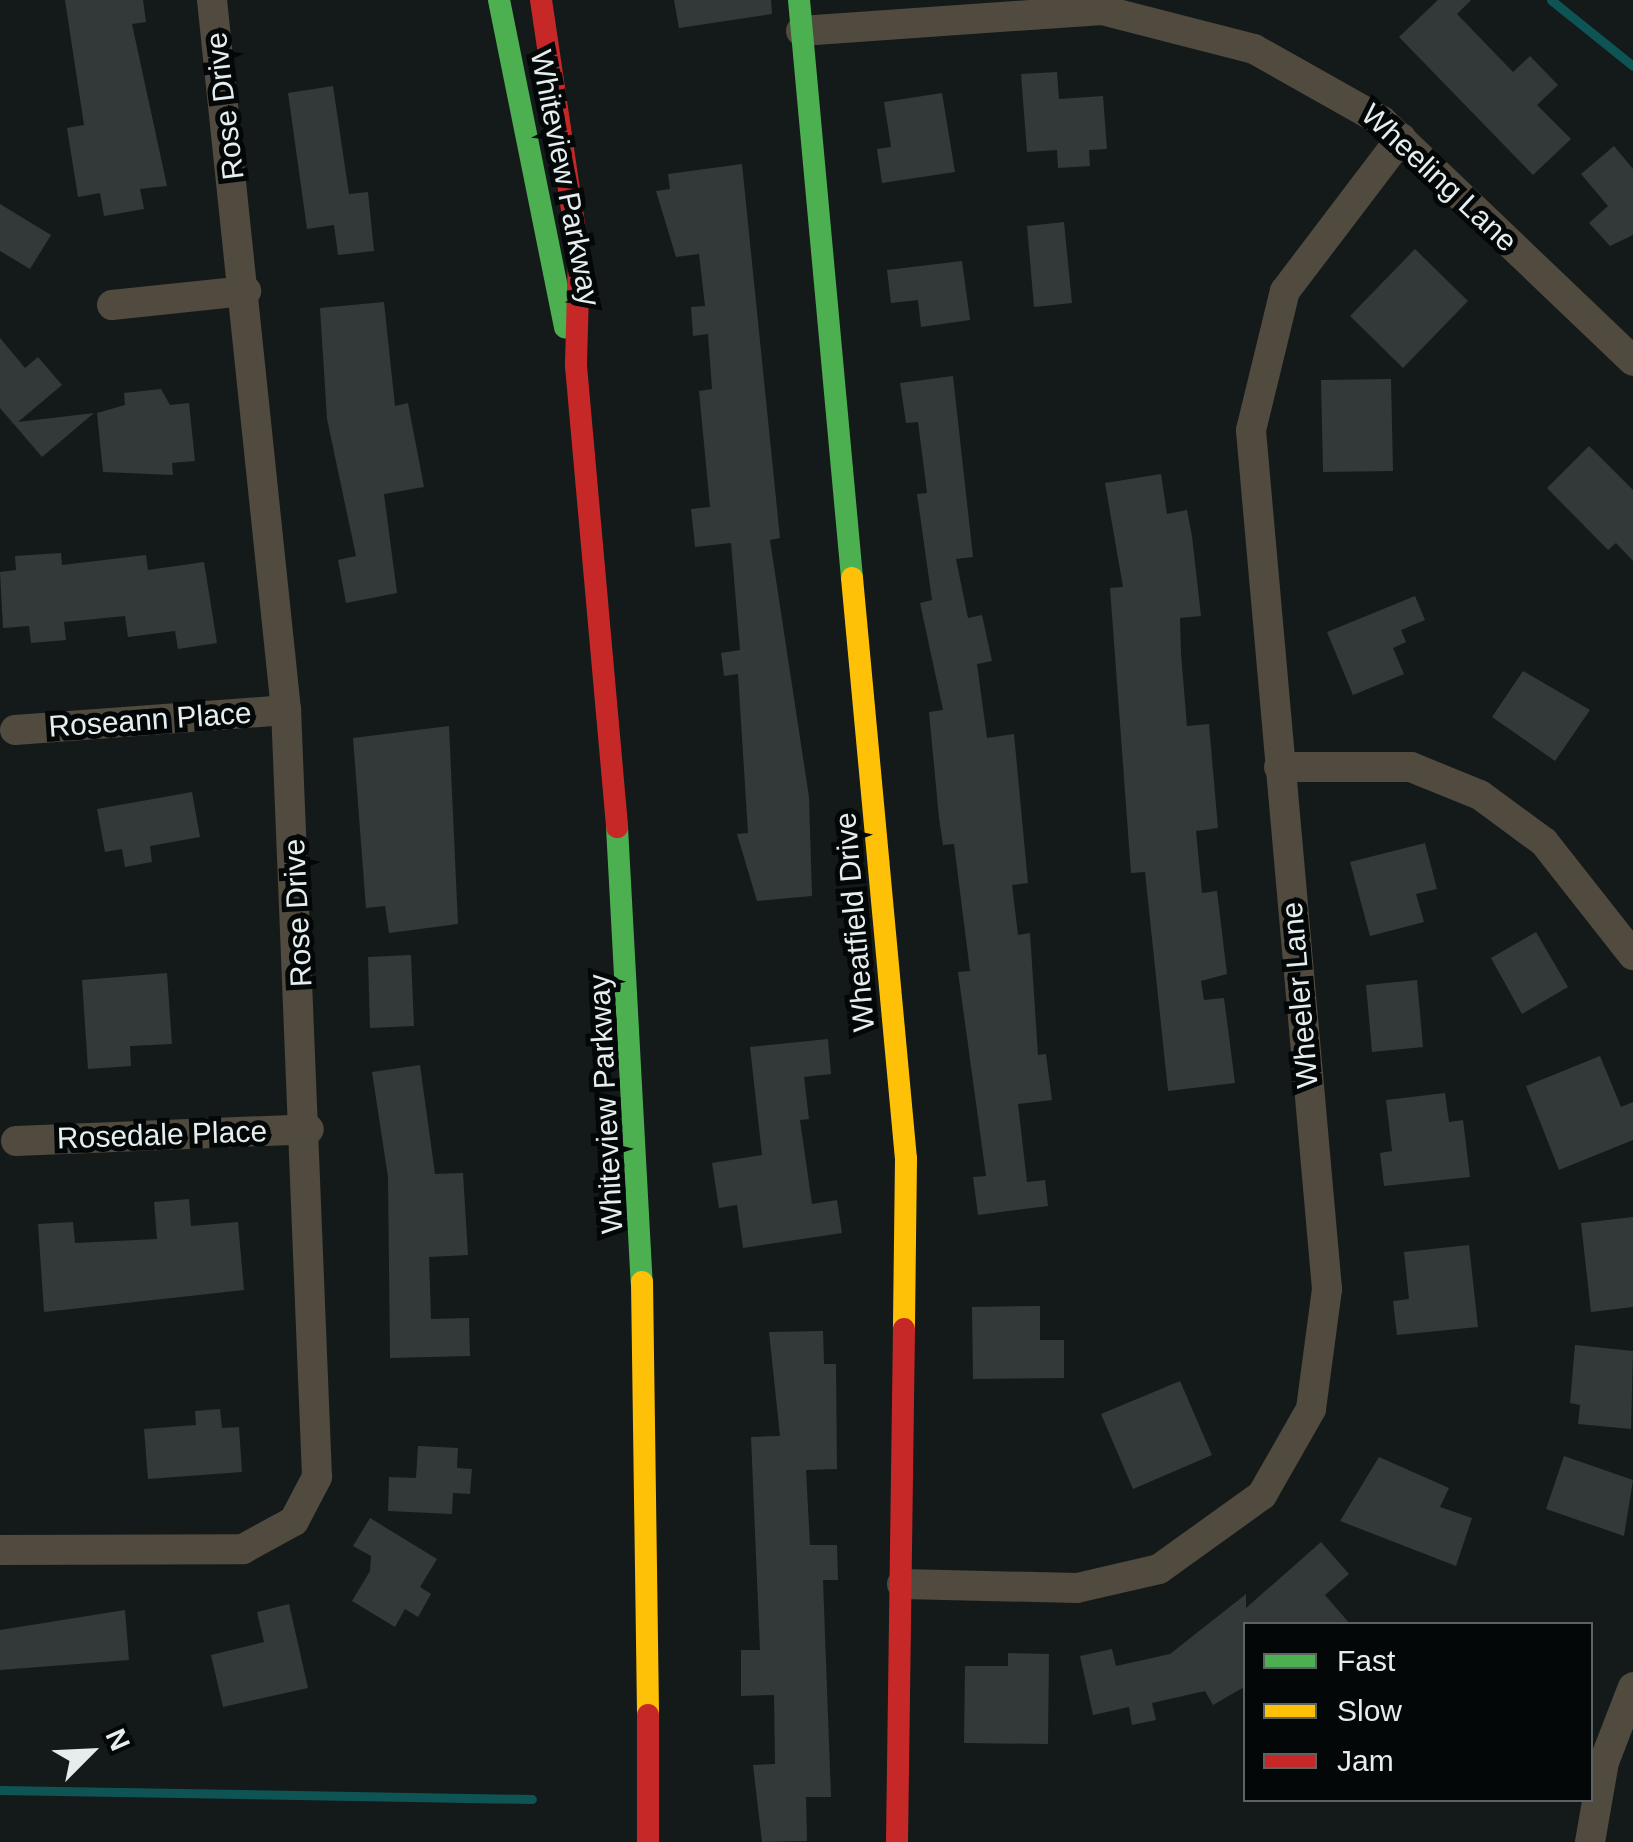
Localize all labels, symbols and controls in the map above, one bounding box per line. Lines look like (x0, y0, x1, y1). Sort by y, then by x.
street label: Rose Drive (198, 30, 252, 182)
street label: Whiteview Parkway (523, 47, 607, 309)
street label: Wheeling Lane (1354, 97, 1524, 259)
street label: Roseann Place (47, 695, 253, 745)
street label: Wheatfield Drive (827, 811, 883, 1033)
street label: Rose Drive (276, 838, 320, 988)
street label: Wheeler Lane (1274, 900, 1326, 1090)
street label: Whiteview Parkway (581, 973, 631, 1235)
street label: Rosedale Place (56, 1113, 268, 1157)
legend (1243, 1622, 1593, 1802)
text: Fast (1337, 1644, 1395, 1677)
text: Slow (1337, 1694, 1402, 1727)
north arrow (40, 1702, 140, 1802)
text: N (100, 1724, 136, 1755)
text: Jam (1337, 1744, 1394, 1777)

